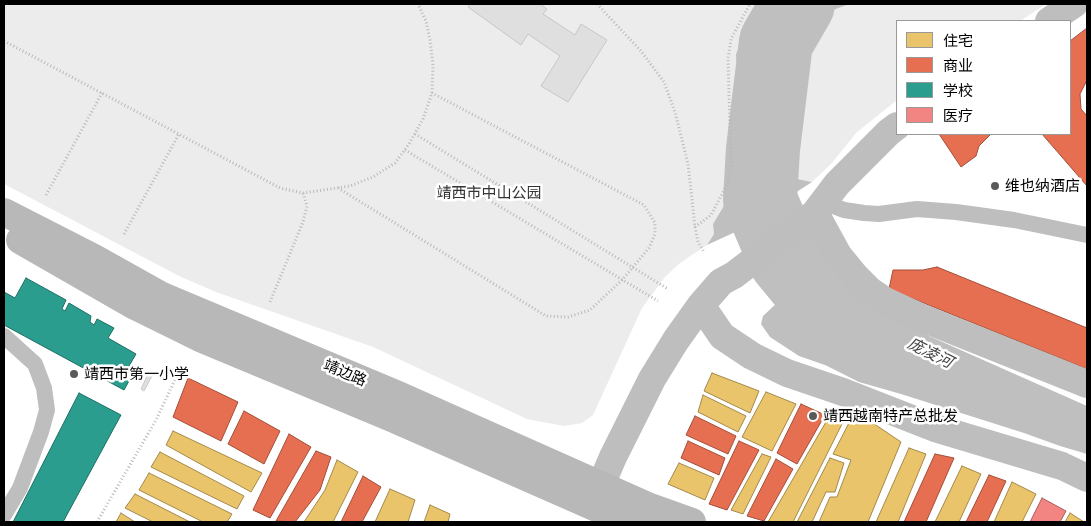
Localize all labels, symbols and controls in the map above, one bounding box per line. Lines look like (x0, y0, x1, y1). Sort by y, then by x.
legend (896, 20, 1071, 135)
text: 住宅 (943, 32, 973, 49)
text: 商业 (943, 57, 973, 74)
text: 学校 (943, 82, 973, 99)
text: 医疗 (943, 107, 973, 124)
place label: 维也纳酒店 (1005, 177, 1080, 195)
marker: 维也纳酒店 (989, 180, 1001, 192)
park label: 靖西市中山公园 (437, 184, 541, 202)
water label: 庞凌河 (904, 334, 956, 372)
street label: 靖边路 (321, 356, 369, 390)
place label: 靖西市第一小学 (84, 365, 189, 383)
marker: 靖西市第一小学 (68, 368, 80, 380)
place label: 靖西越南特产总批发 (823, 407, 958, 425)
marker: 靖西越南特产总批发 (807, 410, 819, 422)

